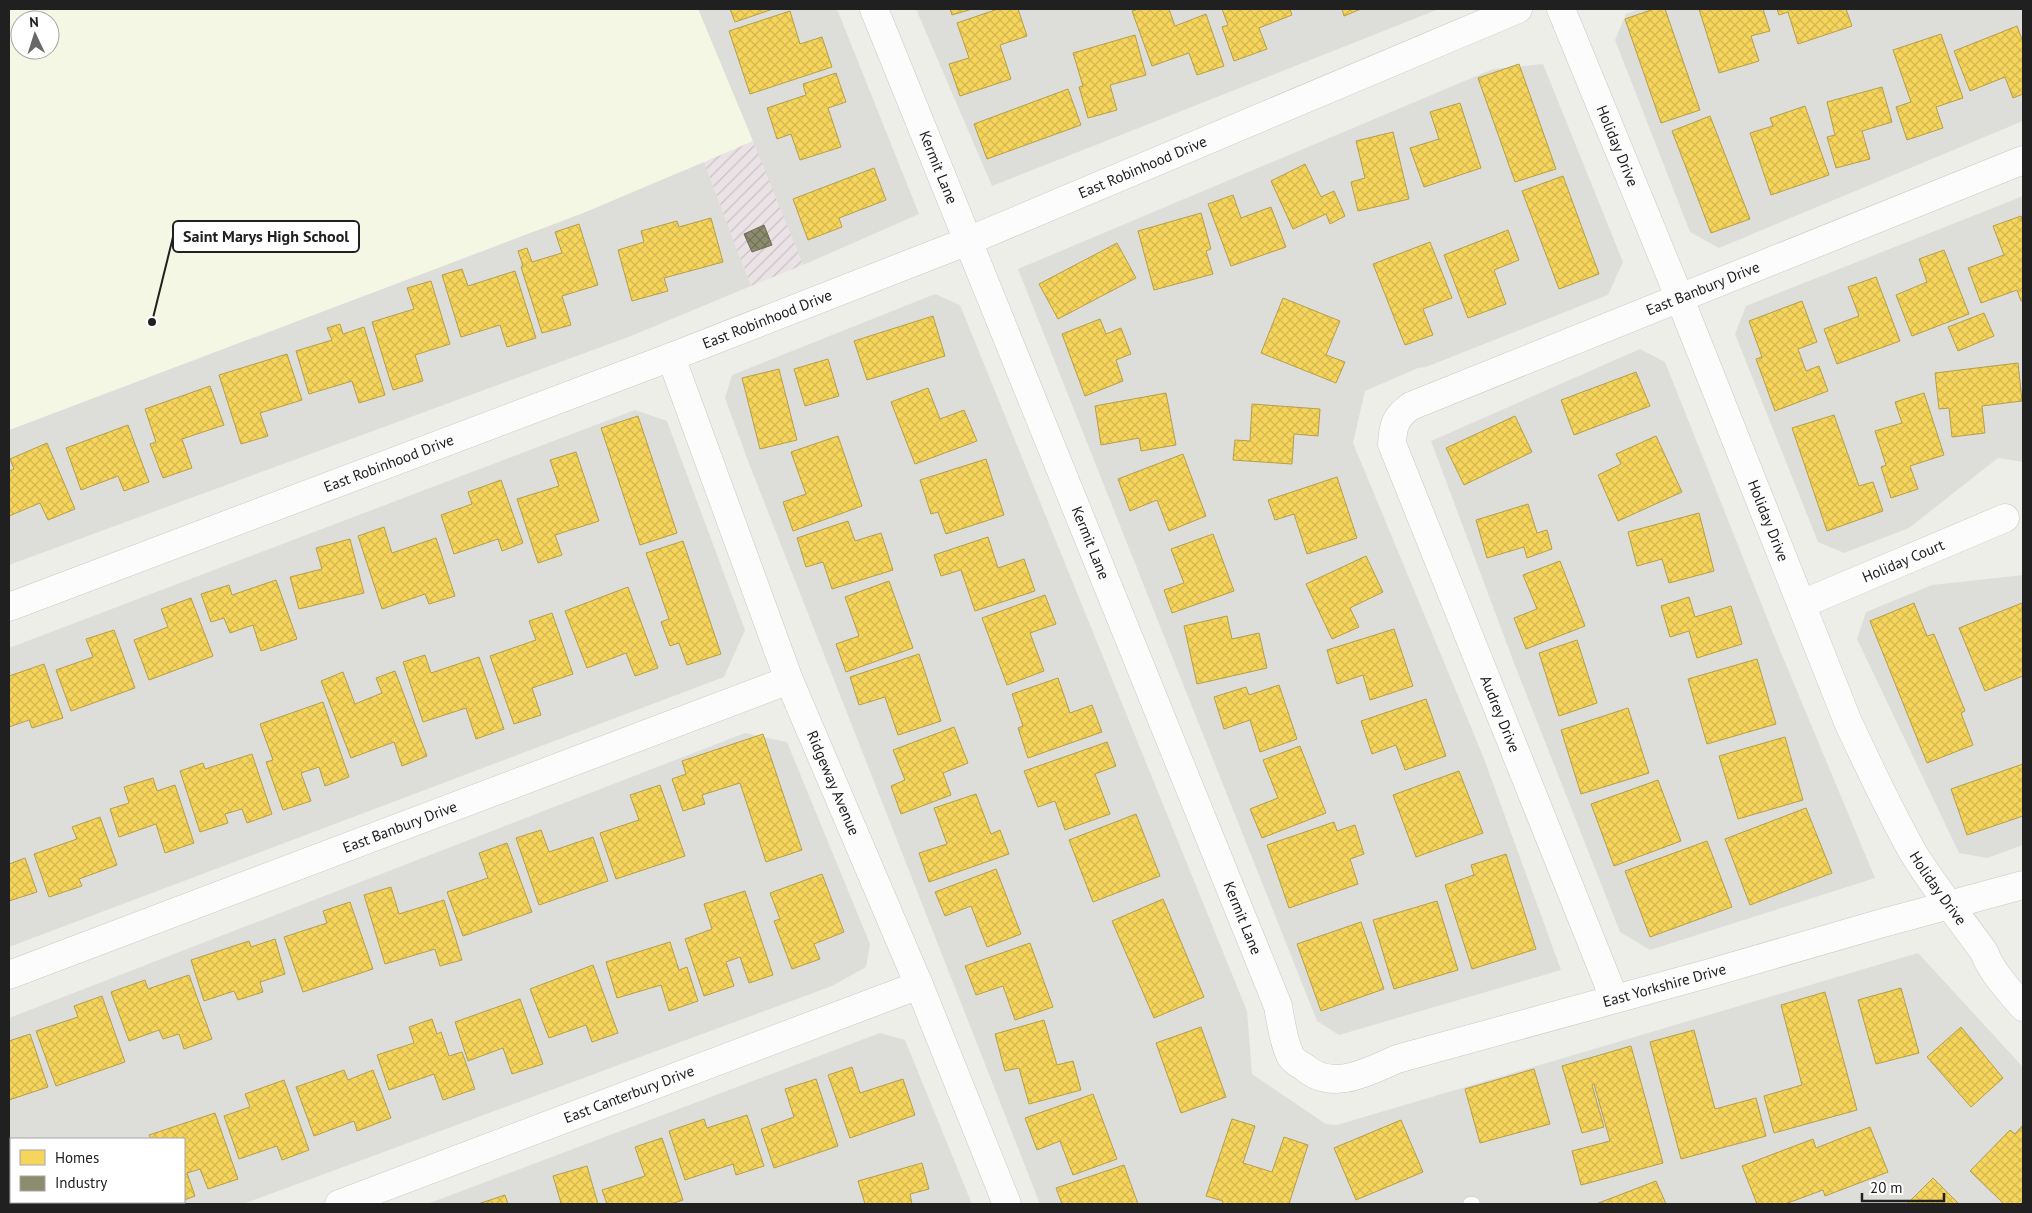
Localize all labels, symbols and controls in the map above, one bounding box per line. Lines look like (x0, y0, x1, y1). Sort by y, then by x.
north arrow (10, 10, 60, 60)
text: N (29, 13, 39, 31)
street label: Holiday Drive (1592, 102, 1643, 189)
street label: Kermit Lane (915, 128, 962, 207)
street label: East Robinhood Drive (1075, 131, 1210, 202)
callout: Saint Marys High School (173, 221, 359, 252)
text: Saint Marys High School (183, 226, 349, 246)
street label: East Banbury Drive (1643, 257, 1762, 320)
street label: East Robinhood Drive (700, 285, 835, 353)
street label: East Robinhood Drive (321, 430, 456, 496)
street label: Holiday Drive (1744, 477, 1793, 564)
street label: Kermit Lane (1067, 503, 1114, 582)
street label: Holiday Court (1859, 535, 1947, 586)
street label: Audrey Drive (1476, 673, 1525, 755)
street label: Ridgeway Avenue (803, 728, 864, 838)
street label: East Banbury Drive (340, 796, 460, 857)
street label: Holiday Drive (1906, 848, 1971, 929)
street label: Kermit Lane (1220, 879, 1266, 957)
street label: East Yorkshire Drive (1601, 959, 1728, 1011)
street label: East Canterbury Drive (561, 1061, 697, 1127)
legend (10, 1138, 185, 1203)
text: Homes (55, 1148, 99, 1167)
scale bar (1862, 1170, 1944, 1202)
text: Industry (55, 1173, 107, 1192)
text: 20 m (1870, 1178, 1903, 1197)

